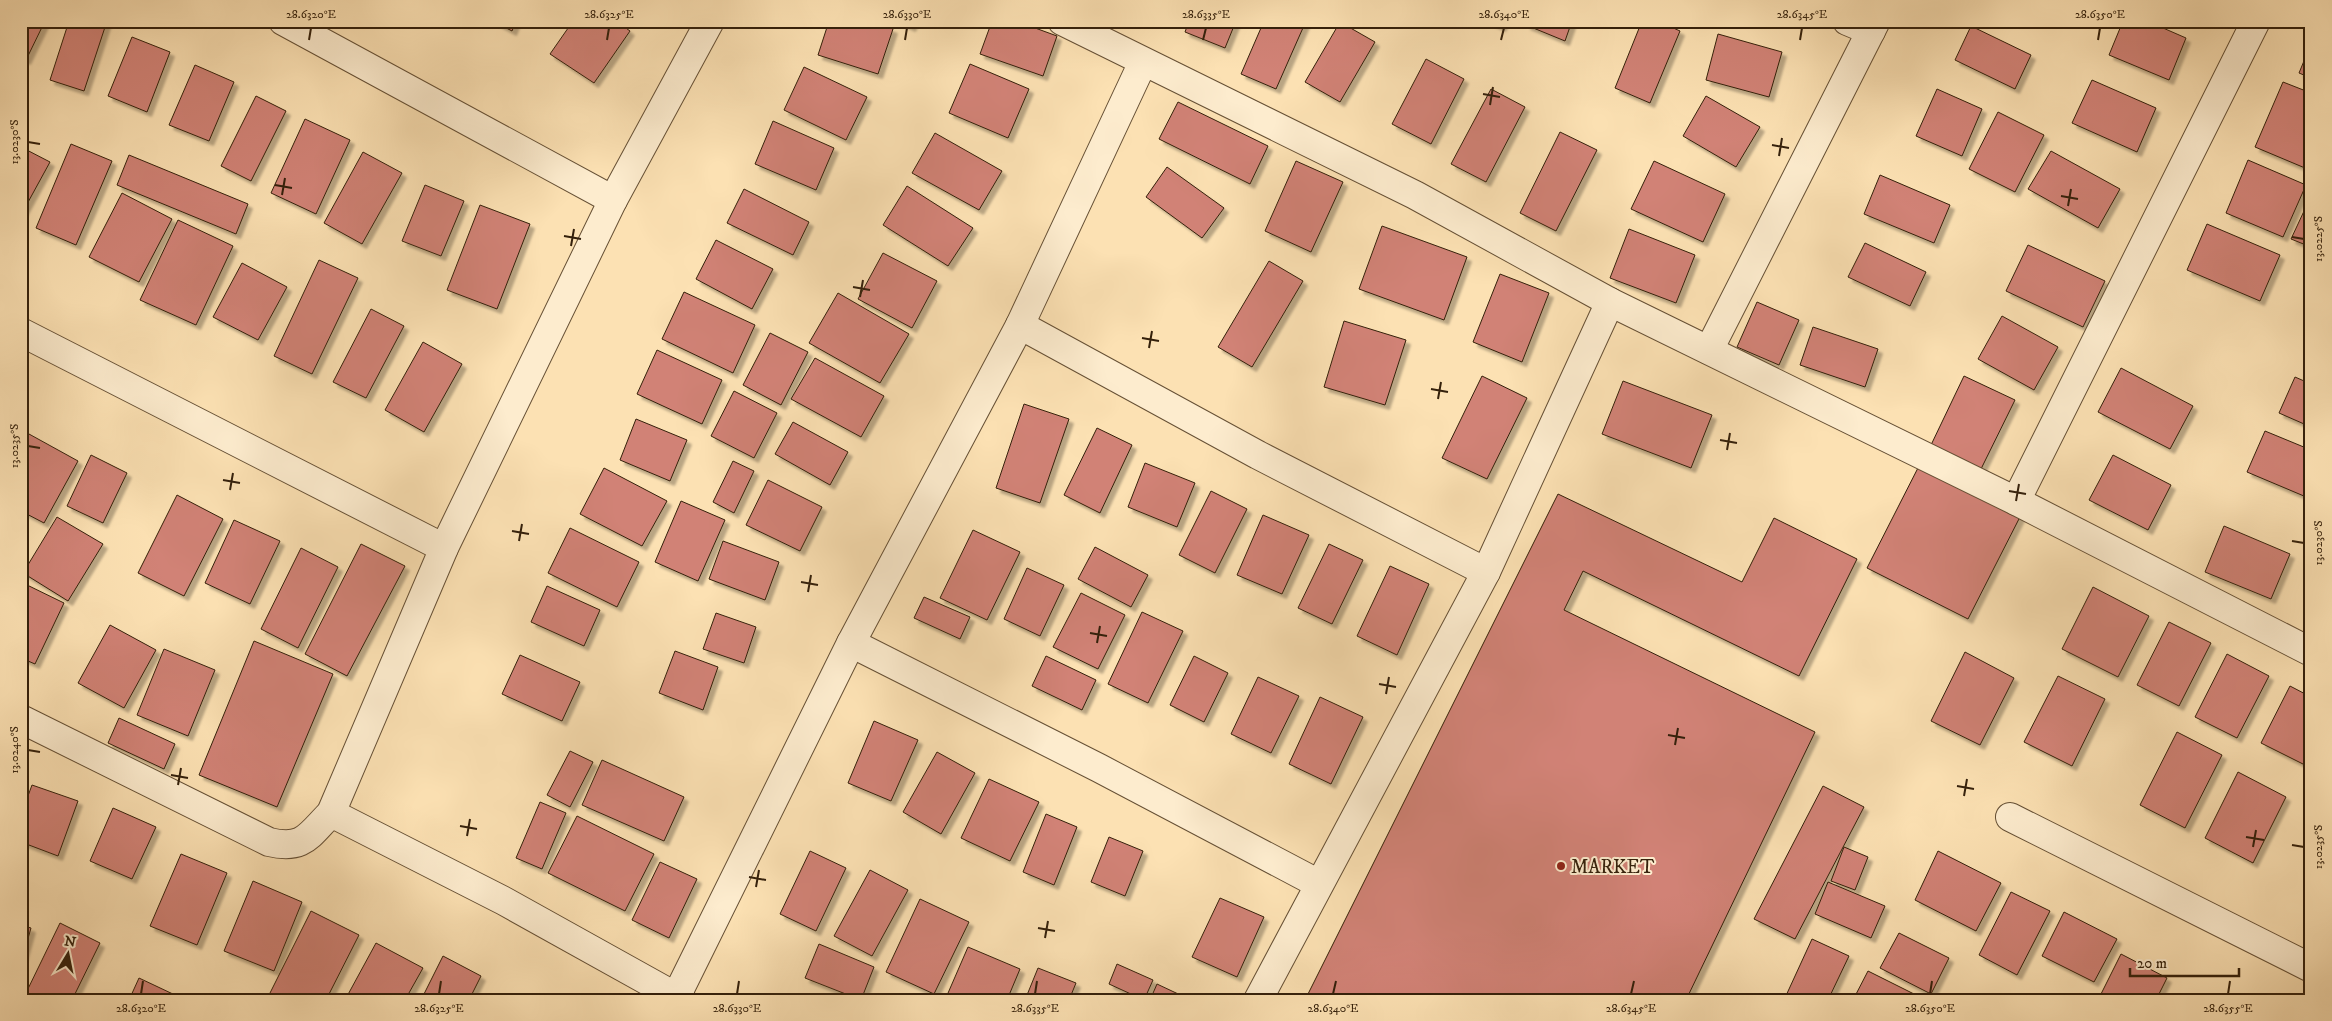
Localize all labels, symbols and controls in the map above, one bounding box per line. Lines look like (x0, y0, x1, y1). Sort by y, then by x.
text: 28.6320°E (286, 7, 337, 22)
text: 28.6325°E (584, 7, 634, 22)
text: 28.6330°E (883, 7, 932, 22)
text: 28.6335°E (1182, 7, 1231, 22)
text: 28.6340°E (1478, 7, 1530, 22)
text: 28.6345°E (1777, 7, 1828, 22)
text: 28.6350°E (2075, 7, 2126, 22)
text: 13.0230°S (7, 119, 22, 165)
text: 13.0225°S (2311, 216, 2326, 262)
text: 13.0235°S (7, 424, 22, 468)
text: 13.0230°S (2311, 520, 2326, 566)
text: 13.0240°S (7, 726, 22, 774)
text: 13.0235°S (2311, 825, 2326, 869)
place label: MARKET (1571, 856, 1655, 879)
marker: MARKET (1555, 860, 1567, 872)
north arrow (42, 928, 92, 978)
text: N (63, 932, 78, 952)
scale bar (2130, 946, 2238, 978)
text: 20 m (2137, 954, 2167, 973)
text: 28.6320°E (116, 1001, 167, 1016)
text: 28.6325°E (414, 1001, 464, 1016)
text: 28.6330°E (713, 1001, 762, 1016)
text: 28.6335°E (1011, 1001, 1060, 1016)
text: 28.6340°E (1307, 1001, 1359, 1016)
text: 28.6345°E (1606, 1001, 1657, 1016)
text: 28.6350°E (1905, 1001, 1956, 1016)
text: 28.6355°E (2203, 1001, 2253, 1016)

